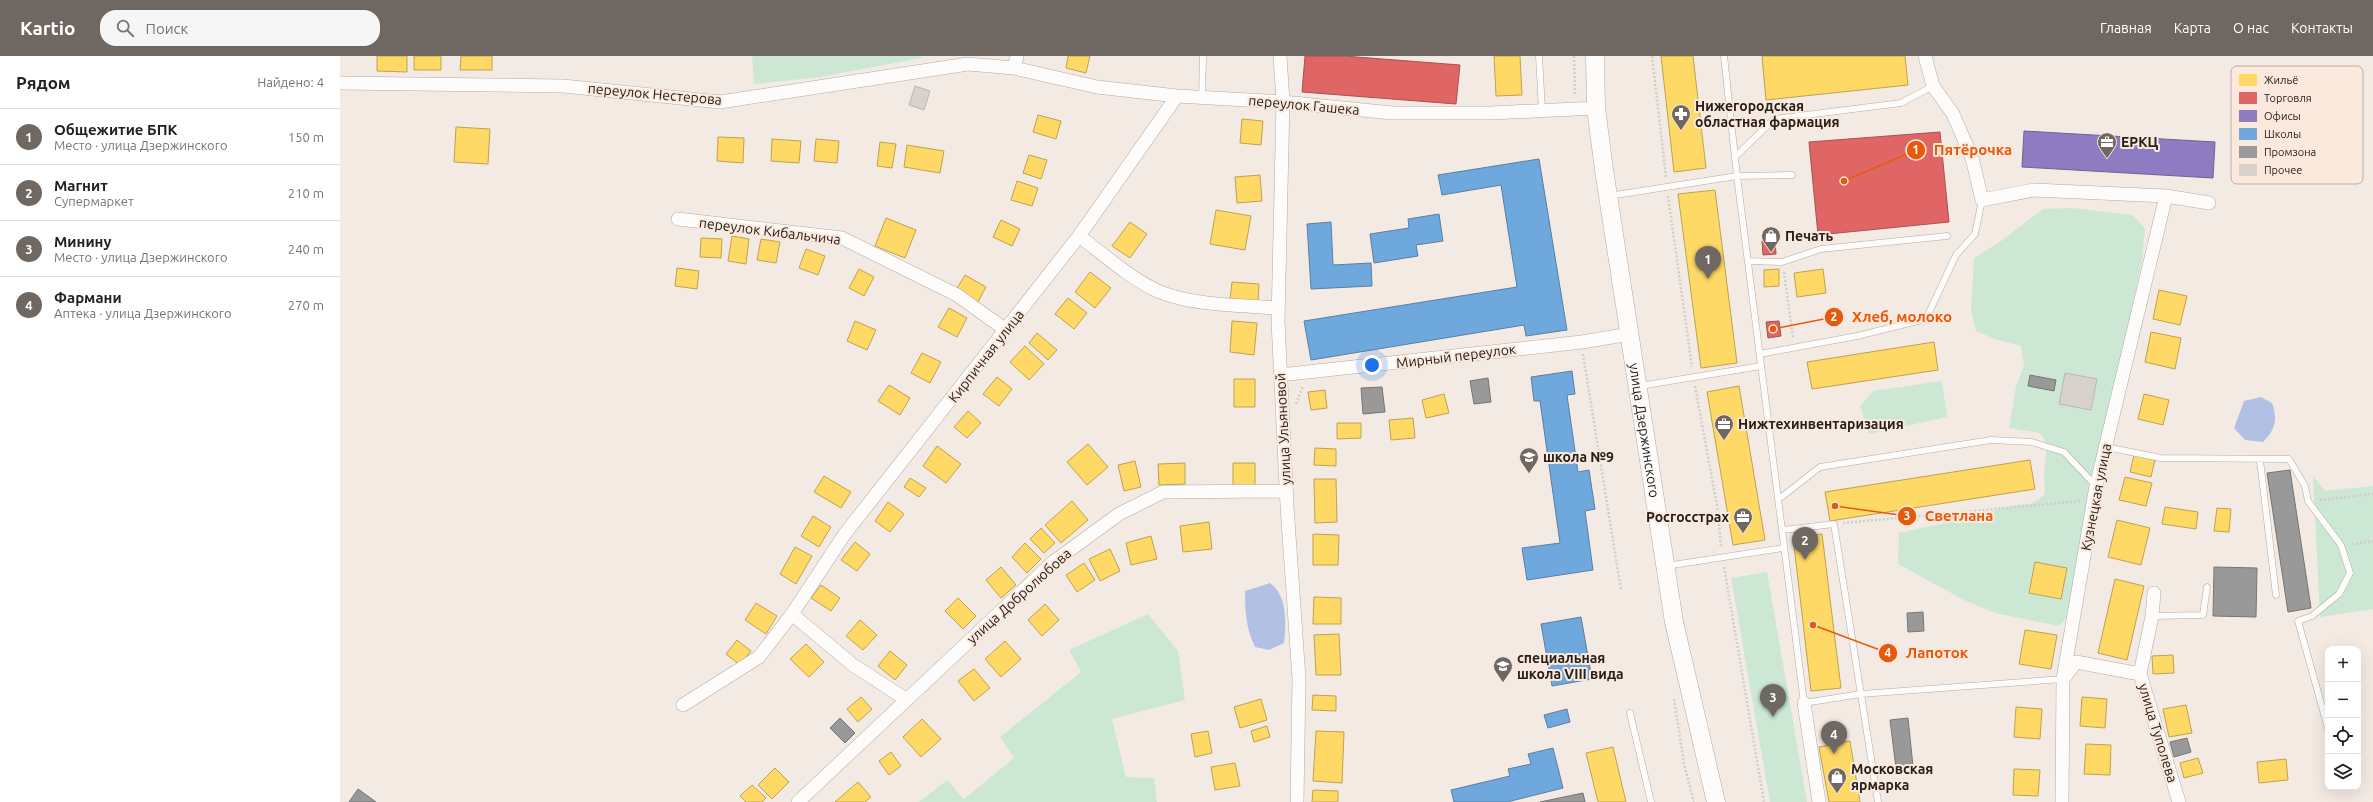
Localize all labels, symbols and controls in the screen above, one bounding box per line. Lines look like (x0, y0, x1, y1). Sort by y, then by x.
search box (100, 10, 380, 46)
text: Kartio (20, 17, 76, 39)
icon: search (114, 17, 136, 39)
text: Поиск (146, 20, 188, 37)
text: Главная (2100, 20, 2152, 36)
text: Карта (2174, 20, 2211, 36)
text: О нас (2233, 20, 2269, 36)
text: Контакты (2291, 20, 2353, 36)
legend (2231, 66, 2363, 184)
text: Рядом (16, 73, 71, 92)
text: Жильё (2264, 74, 2298, 86)
text: Найдено: 4 (257, 75, 324, 89)
street label: переулок Нестерова (587, 80, 723, 108)
street label: переулок Гашека (1248, 92, 1360, 118)
text: Торговля (2264, 92, 2312, 104)
place label: Нижегородская областная фармация (1695, 98, 1840, 130)
pharmacy icon: Нижегородская областная фармация (1670, 103, 1692, 131)
text: Офисы (2264, 110, 2301, 122)
text: Общежитие БПК (54, 121, 177, 138)
text: Школы (2264, 128, 2301, 140)
text: 1 (25, 130, 33, 144)
text: 150 m (288, 130, 324, 144)
office icon: ЕРКЦ (2096, 131, 2118, 159)
place label: ЕРКЦ (2121, 134, 2159, 150)
callout: Пятёрочка (1906, 136, 2020, 163)
text: Место · улица Дзержинского (54, 138, 228, 152)
text: Пятёрочка (1934, 141, 2012, 158)
text: 1 (1913, 143, 1919, 156)
text: Промзона (2264, 146, 2316, 158)
text: Прочее (2264, 164, 2302, 176)
text: Магнит (54, 177, 108, 194)
text: 2 (25, 186, 33, 200)
text: 210 m (288, 186, 324, 200)
text: Супермаркет (54, 194, 134, 208)
street label: переулок Кибальчича (698, 214, 842, 248)
shop icon: Печать (1760, 225, 1782, 253)
place label: Печать (1785, 228, 1834, 244)
text: Минину (54, 233, 111, 250)
text: 3 (25, 242, 33, 256)
text: 240 m (288, 242, 324, 256)
pin: 1 (1695, 246, 1721, 279)
text: Место · улица Дзержинского (54, 250, 228, 264)
text: Фармани (54, 289, 122, 306)
text: 4 (25, 298, 33, 312)
text: 270 m (288, 298, 324, 312)
callout: Хлеб, молоко (1824, 303, 1960, 330)
text: Аптека · улица Дзержинского (54, 306, 232, 320)
street label: Кирпичная улица (945, 307, 1027, 405)
text: Хлеб, молоко (1852, 308, 1952, 325)
text: 2 (1831, 310, 1838, 323)
street label: Мирный переулок (1395, 341, 1517, 371)
your location (1362, 355, 1382, 375)
street label: улица Дзержинского (1626, 362, 1663, 499)
street label: улица Ульяновой (1272, 373, 1294, 485)
office icon: Нижтехинвентаризация (1713, 413, 1735, 441)
place label: Нижтехинвентаризация (1738, 416, 1904, 432)
street label: Кузнецкая улица (2078, 442, 2114, 552)
school or university icon: школа №9 (1518, 446, 1540, 474)
place label: школа №9 (1543, 449, 1614, 465)
callout: Светлана (1897, 503, 2002, 530)
office icon: Росгосстрах (1732, 506, 1754, 534)
text: Светлана (1925, 507, 1993, 524)
place label: Росгосстрах (1646, 509, 1729, 525)
text: 3 (1904, 509, 1910, 522)
pin: 2 (1792, 527, 1818, 560)
street label: улица Добролюбова (964, 545, 1074, 647)
callout: Лапоток (1878, 639, 1977, 666)
text: Лапоток (1906, 644, 1969, 661)
text: 4 (1885, 646, 1892, 659)
map controls (2325, 646, 2361, 790)
button: + (2325, 646, 2361, 682)
place label: специальная школа VIII вида (1517, 650, 1624, 682)
school or university icon: специальная школа VIII вида (1492, 655, 1514, 683)
street label: улица Туполева (2135, 681, 2181, 785)
button: − (2325, 682, 2361, 718)
pin: 3 (1760, 684, 1786, 717)
button: locate (2325, 718, 2361, 754)
pin: 4 (1821, 721, 1847, 754)
button: layers (2325, 754, 2361, 790)
place label: Московская ярмарка (1851, 761, 1933, 793)
shop icon: Московская ярмарка (1826, 766, 1848, 794)

